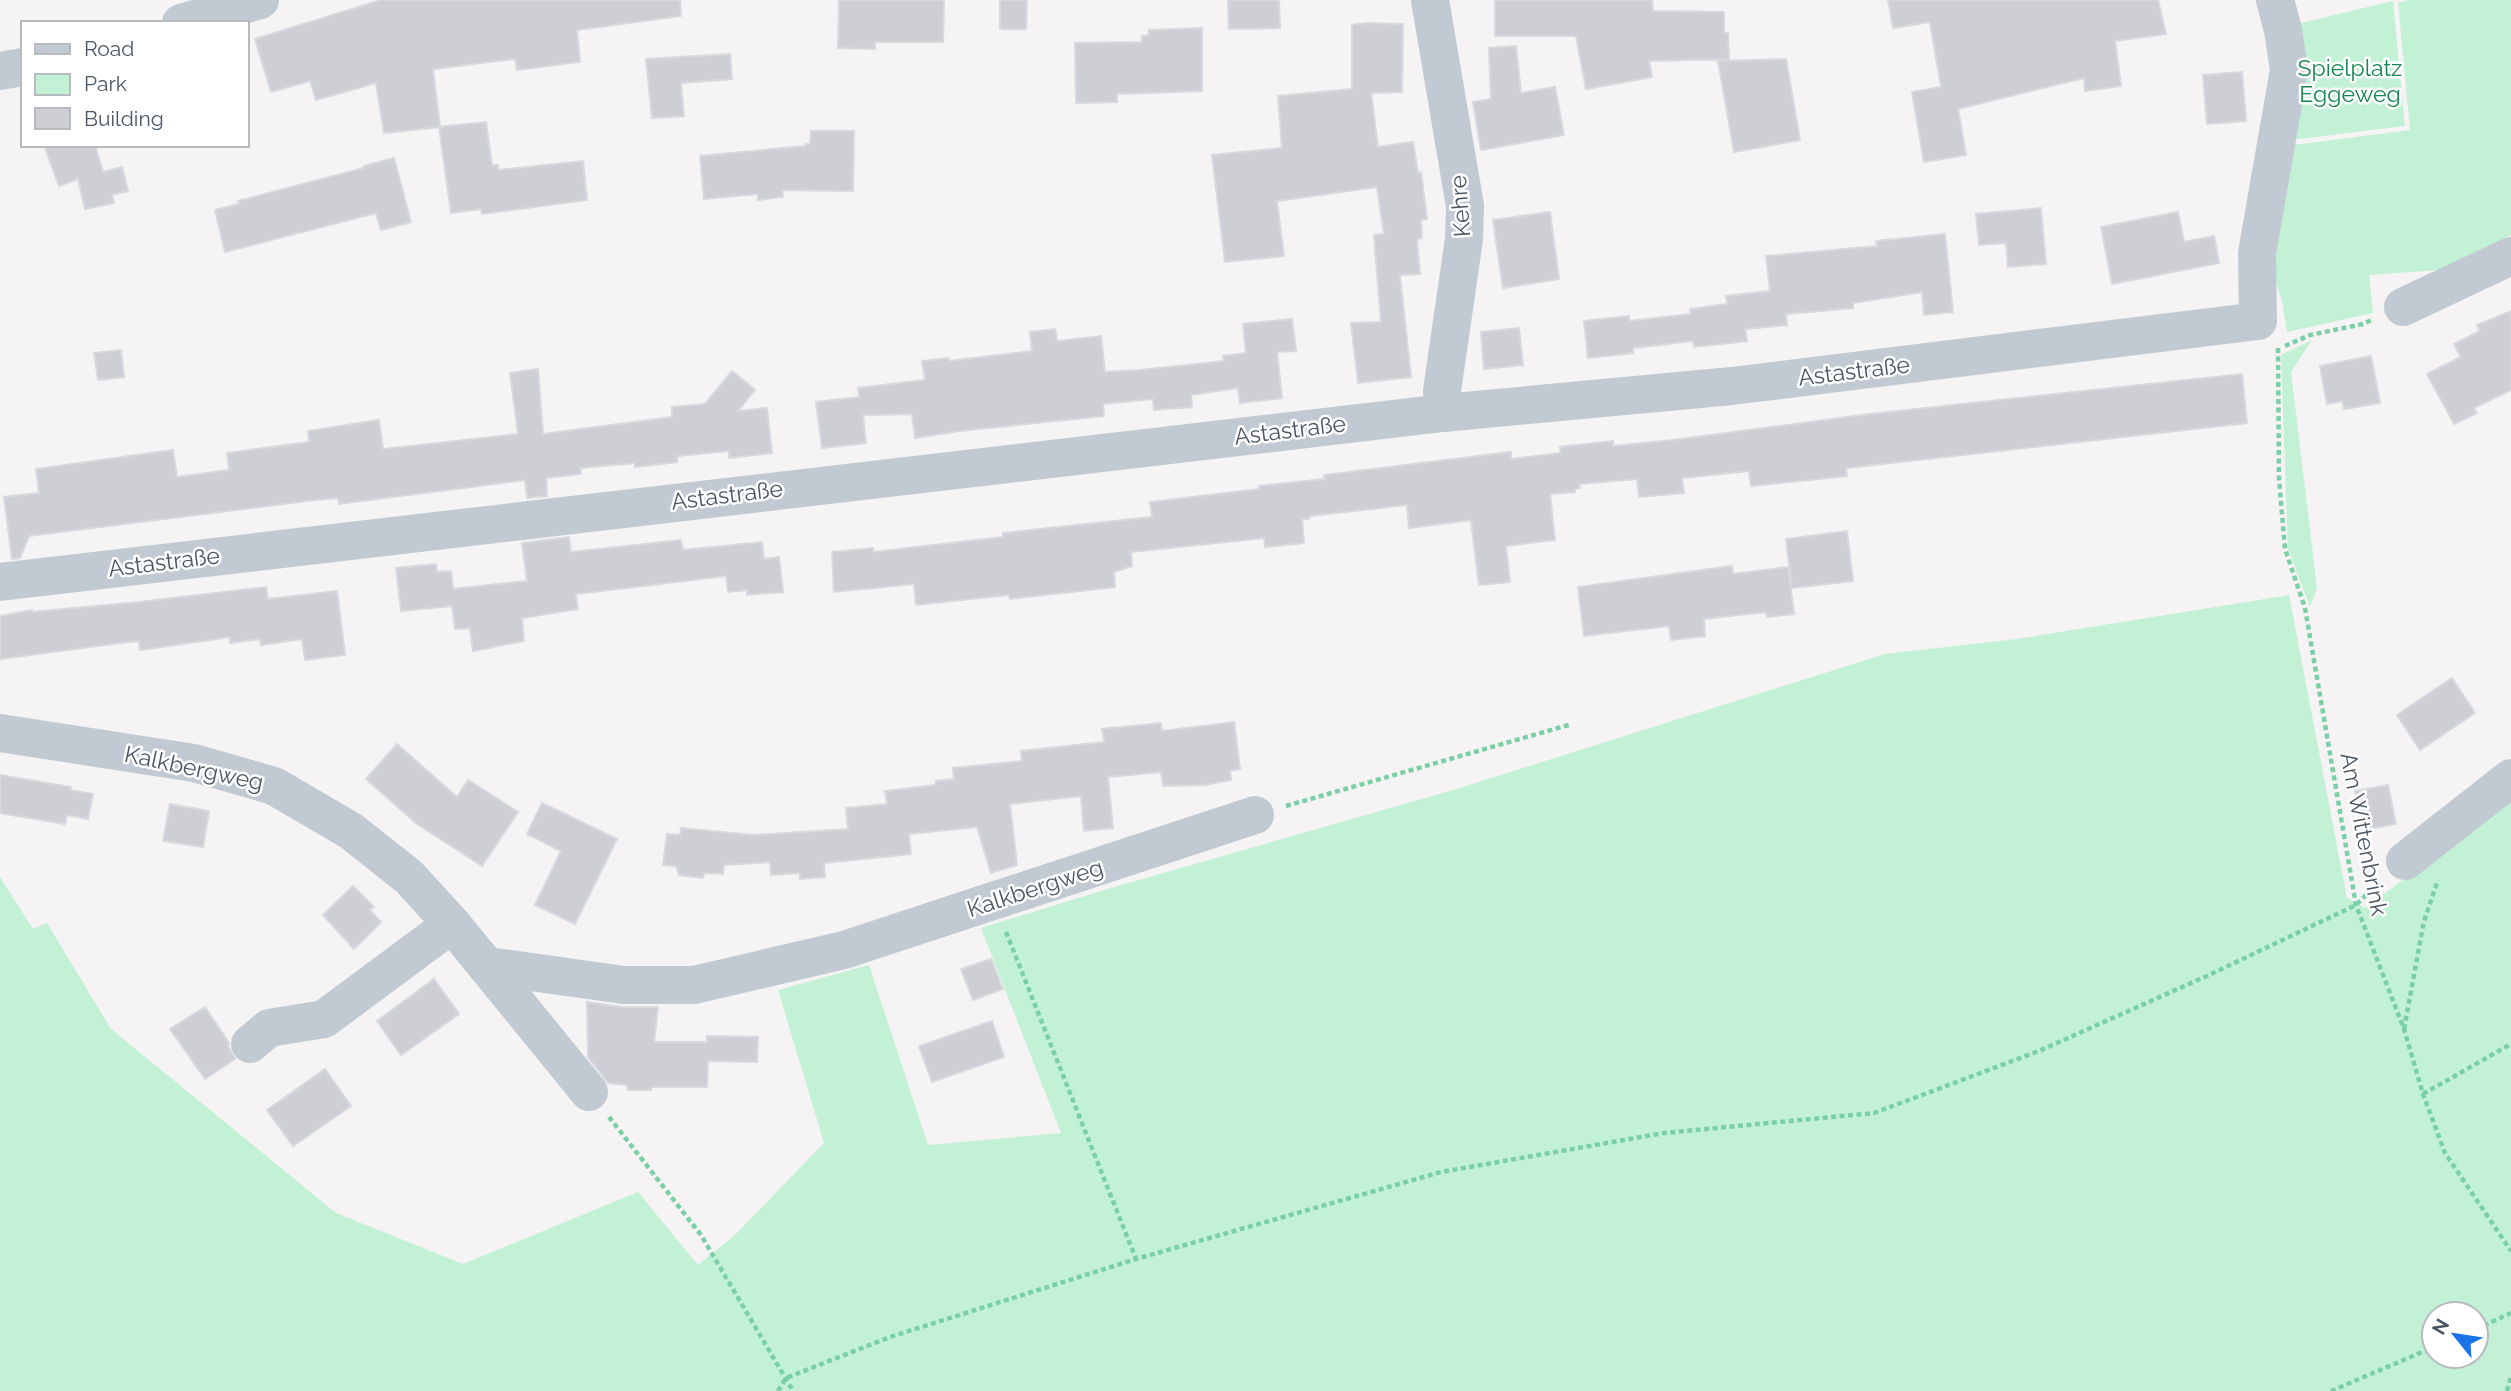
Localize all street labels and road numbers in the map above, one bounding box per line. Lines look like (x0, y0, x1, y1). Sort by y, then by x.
street label: Kehre (1444, 174, 1475, 238)
street label: Astastraße (1797, 350, 1911, 391)
street label: Astastraße (1233, 409, 1347, 450)
street label: Astastraße (670, 474, 784, 515)
street label: Astastraße (107, 541, 221, 582)
street label: Kalkbergweg (122, 740, 266, 795)
street label: Am Wittenbrink (2335, 750, 2394, 918)
street label: Kalkbergweg (963, 853, 1106, 922)

